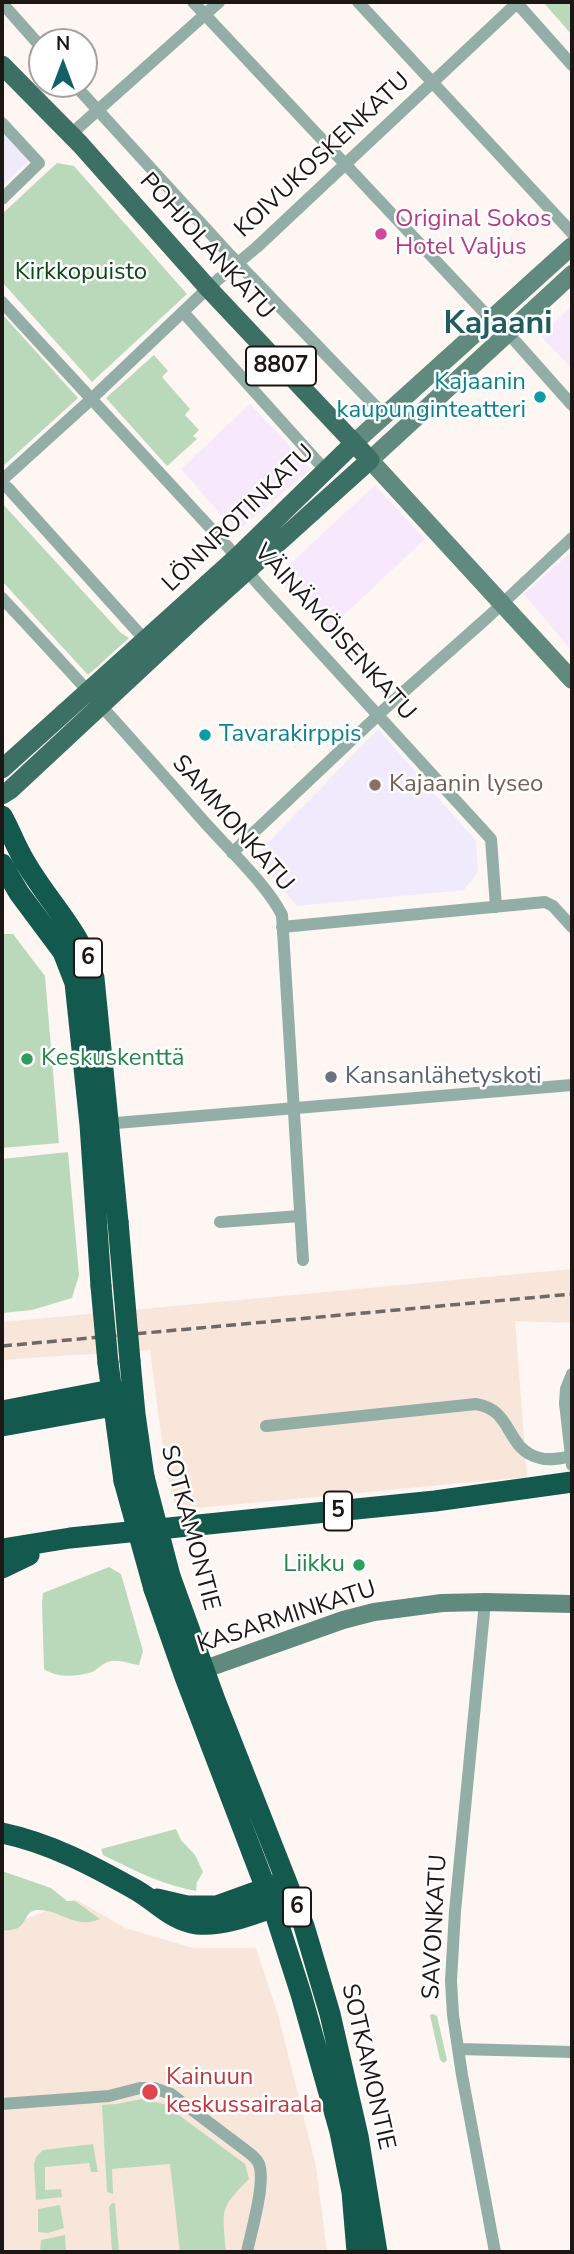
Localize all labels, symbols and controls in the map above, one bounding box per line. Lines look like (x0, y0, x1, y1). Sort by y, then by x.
north arrow (28, 28, 98, 98)
text: N (56, 31, 70, 57)
street label: KOIVUKOSKENKATU (229, 67, 417, 245)
street label: POHJOLANKATU (133, 168, 279, 326)
place label: Original Sokos Hotel Valjus (395, 206, 552, 262)
marker: Original Sokos Hotel Valjus (373, 226, 389, 242)
park label: Kirkkopuisto (15, 259, 147, 287)
district label: Kajaani (444, 306, 552, 344)
road number: 8807 (246, 346, 316, 386)
place label: Kajaanin kaupunginteatteri (337, 369, 526, 425)
marker: Kajaanin kaupunginteatteri (532, 389, 548, 405)
street label: LÖNNROTINKATU (157, 439, 321, 599)
street label: VÄINÄMÖISENKATU (247, 539, 421, 727)
place label: Tavarakirppis (219, 721, 362, 749)
marker: Tavarakirppis (197, 727, 213, 743)
street label: SAMMONKATU (165, 750, 299, 898)
place label: Kajaanin lyseo (389, 771, 543, 799)
marker: Kajaanin lyseo (367, 777, 383, 793)
road number: 6 (74, 939, 102, 978)
place label: Keskuskenttä (41, 1045, 184, 1073)
marker: Keskuskenttä (19, 1051, 35, 1067)
place label: Kansanlähetyskoti (345, 1063, 542, 1091)
marker: Kansanlähetyskoti (323, 1069, 339, 1085)
street label: SOTKAMONTIE (153, 1442, 225, 1614)
road number: 5 (324, 1492, 352, 1530)
place label: Liikku (283, 1551, 345, 1579)
marker: Liikku (351, 1557, 367, 1573)
street label: KASARMINKATU (194, 1576, 380, 1660)
street label: SAVONKATU (418, 1854, 454, 2000)
road number: 6 (283, 1888, 311, 1926)
street label: SOTKAMONTIE (334, 1981, 400, 2153)
place label: Kainuun keskussairaala (166, 2064, 323, 2120)
marker: Kainuun keskussairaala (140, 2082, 160, 2102)

